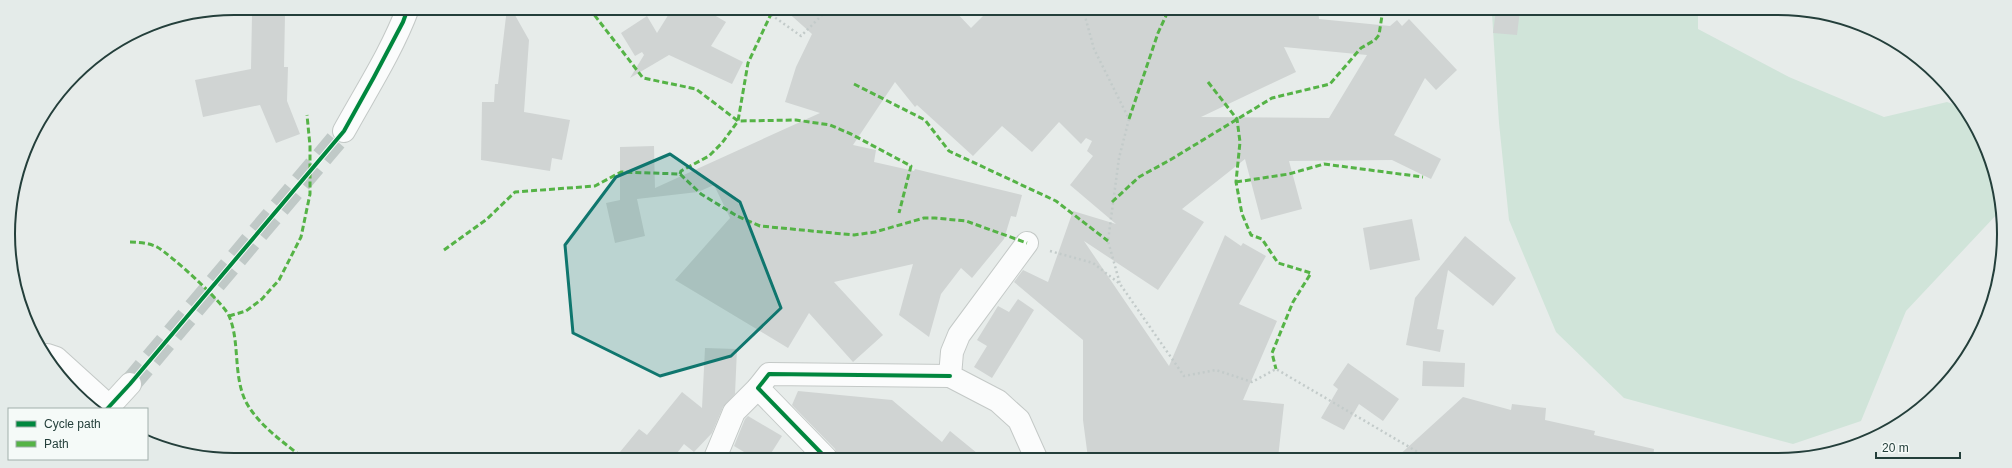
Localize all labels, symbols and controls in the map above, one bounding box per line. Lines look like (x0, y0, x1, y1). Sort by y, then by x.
legend (8, 408, 148, 460)
text: Cycle path (44, 417, 101, 431)
scale bar (1876, 434, 1960, 460)
text: Path (44, 437, 69, 451)
text: 20 m (1882, 441, 1909, 455)

